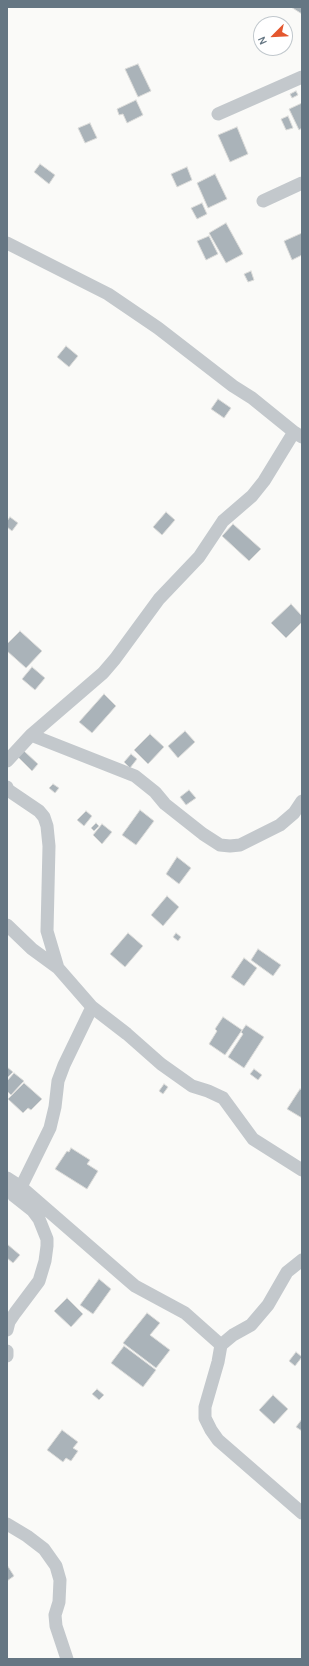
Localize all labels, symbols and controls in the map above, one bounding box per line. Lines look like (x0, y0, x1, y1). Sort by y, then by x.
north arrow (253, 16, 293, 56)
text: N (255, 34, 270, 47)

